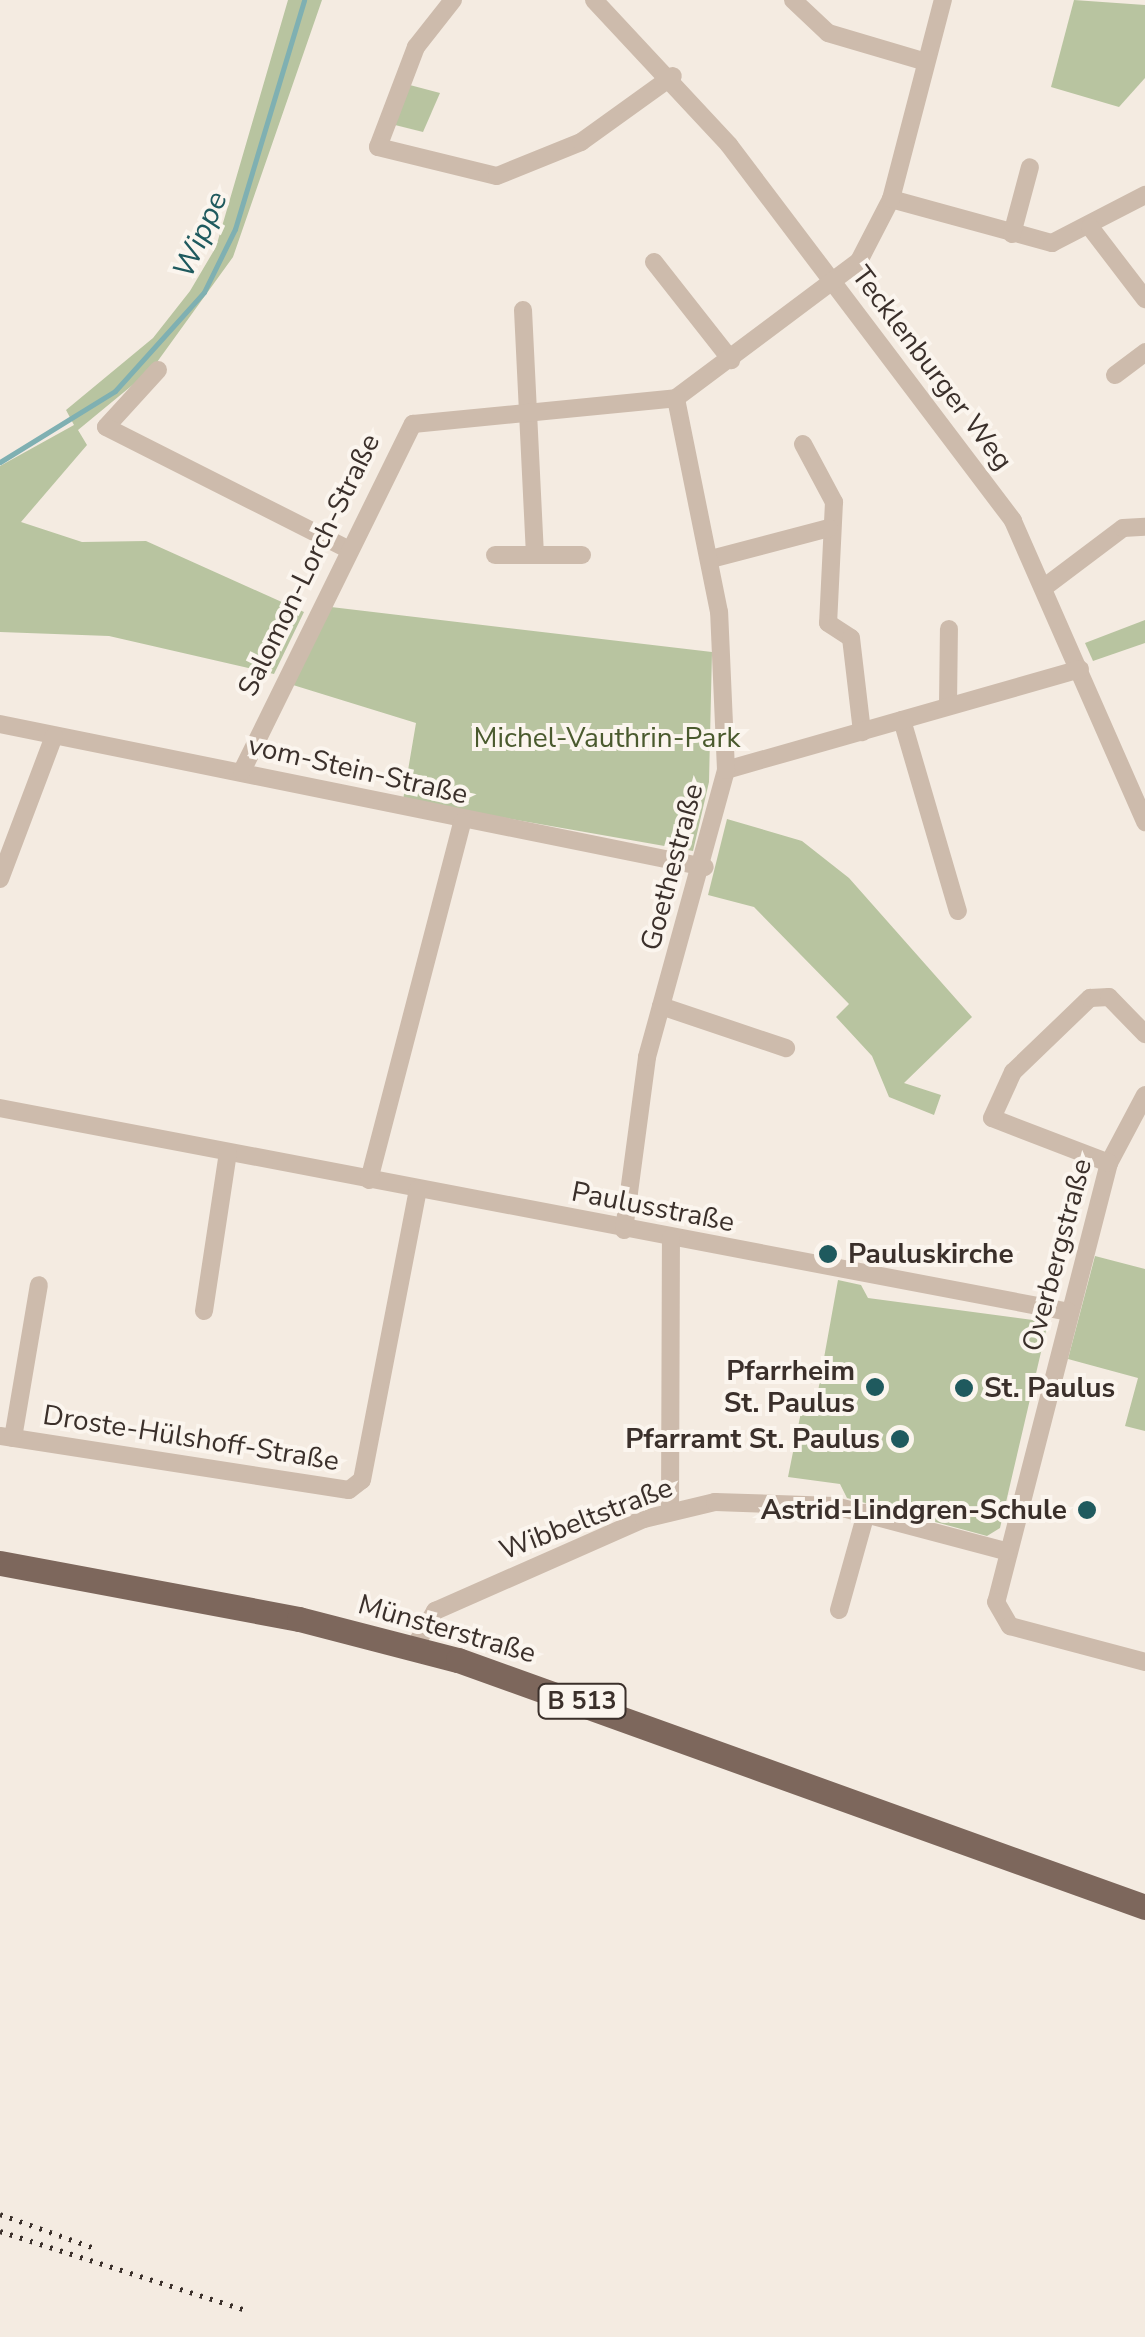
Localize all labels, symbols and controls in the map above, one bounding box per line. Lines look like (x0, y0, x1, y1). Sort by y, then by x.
water label: Wippe (166, 186, 236, 284)
street label: Tecklenburger Weg (844, 259, 1020, 477)
street label: Salomon-Lorch-Straße (231, 428, 387, 702)
park label: Michel-Vauthrin-Park (474, 721, 740, 755)
street label: vom-Stein-Straße (245, 728, 471, 812)
street label: Goethestraße (634, 780, 710, 954)
street label: Overbergstraße (1015, 1155, 1099, 1355)
street label: Paulusstraße (569, 1175, 737, 1239)
place label: Pauluskirche (848, 1237, 1014, 1271)
marker: Pauluskirche (817, 1243, 839, 1265)
place label: Pfarrheim St. Paulus (724, 1354, 855, 1420)
place label: St. Paulus (984, 1371, 1115, 1405)
marker: Pfarrheim St. Paulus (864, 1376, 886, 1398)
marker: St. Paulus (953, 1377, 975, 1399)
street label: Droste-Hülshoff-Straße (41, 1398, 341, 1478)
place label: Pfarramt St. Paulus (625, 1422, 880, 1456)
marker: Pfarramt St. Paulus (889, 1428, 911, 1450)
street label: Wibbeltstraße (495, 1471, 677, 1567)
place label: Astrid-Lindgren-Schule (761, 1493, 1067, 1527)
marker: Astrid-Lindgren-Schule (1076, 1499, 1098, 1521)
street label: Münsterstraße (354, 1588, 540, 1670)
road number: B 513 (537, 1681, 627, 1721)

